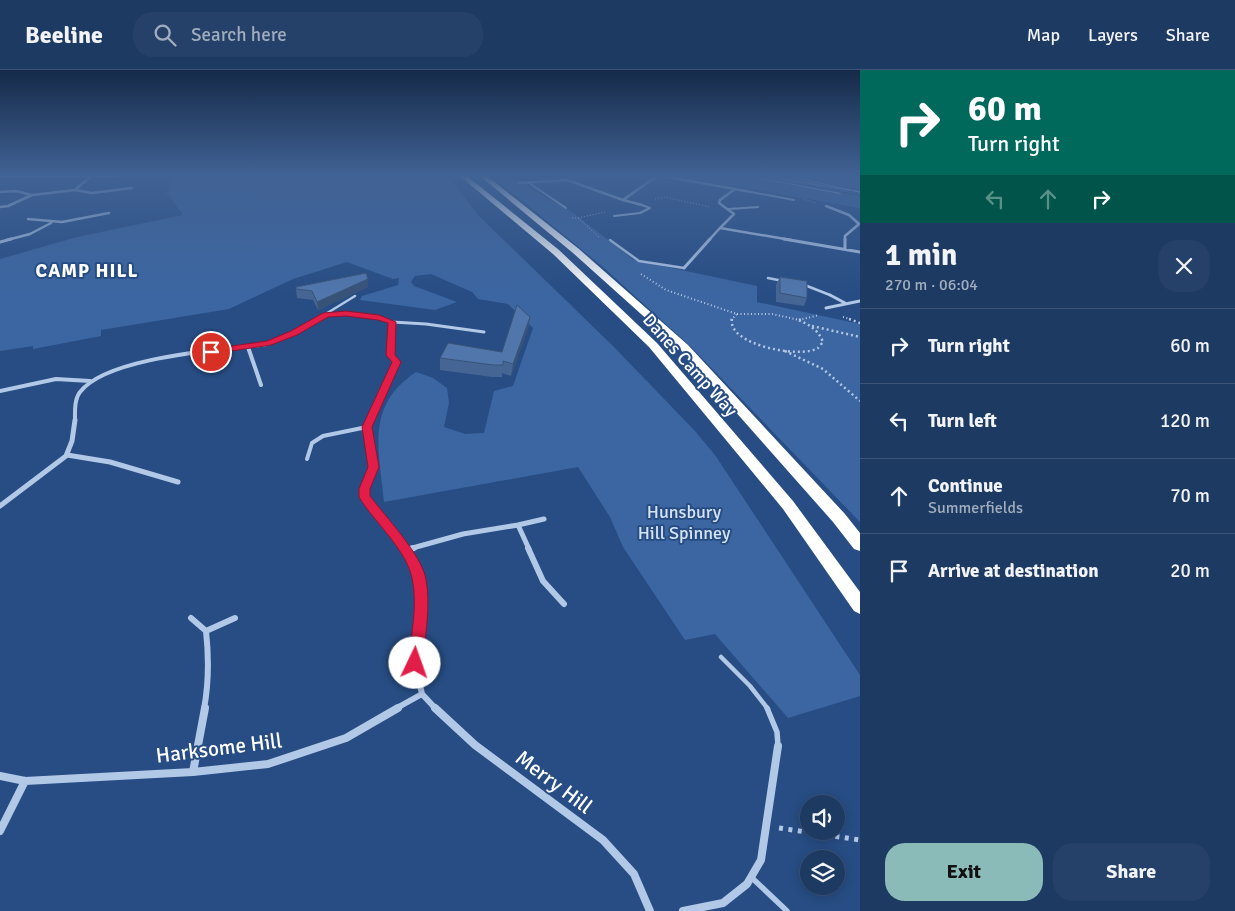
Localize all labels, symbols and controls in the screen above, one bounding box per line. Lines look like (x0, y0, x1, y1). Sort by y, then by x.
search box (133, 12, 483, 57)
text: Beeline (25, 20, 103, 50)
icon: search (151, 21, 179, 49)
text: Search here (191, 23, 287, 47)
text: Map (1027, 24, 1060, 46)
text: Layers (1088, 24, 1138, 46)
text: Share (1166, 24, 1210, 46)
text: 60 m (968, 87, 1042, 130)
icon: right (885, 90, 950, 155)
text: Turn right (968, 130, 1060, 157)
icon: left (981, 185, 1009, 213)
icon: ahead (1034, 185, 1062, 213)
icon: right (1087, 185, 1115, 213)
text: 1 min (885, 237, 957, 274)
button: close (1158, 240, 1210, 292)
district label: CAMP HILL (36, 259, 138, 283)
text: 270 m · 06:04 (885, 275, 978, 295)
street label: Danes Camp Way (638, 309, 742, 421)
pin (190, 331, 232, 373)
icon: right (885, 332, 913, 360)
text: Turn right (928, 334, 1010, 358)
text: 60 m (1170, 334, 1210, 358)
icon: arrive (197, 338, 225, 366)
icon: left (885, 407, 913, 435)
text: Turn left (928, 409, 997, 433)
text: 120 m (1160, 409, 1210, 433)
text: Continue (928, 474, 1003, 498)
icon: ahead (885, 482, 913, 510)
text: 70 m (1170, 484, 1210, 508)
text: Summerfields (928, 498, 1023, 518)
park label: Hunsbury Hill Spinney (638, 501, 731, 544)
icon: arrive (885, 557, 913, 585)
text: Arrive at destination (928, 559, 1099, 583)
text: 20 m (1170, 559, 1210, 583)
position arrow (388, 636, 440, 688)
street label: Harksome Hill (154, 727, 284, 769)
street label: Merry Hill (510, 745, 598, 819)
map controls (800, 795, 845, 895)
button: sound (800, 795, 845, 840)
button: Exit (885, 843, 1043, 901)
button: Share (1053, 843, 1210, 901)
button: layers (800, 850, 845, 895)

